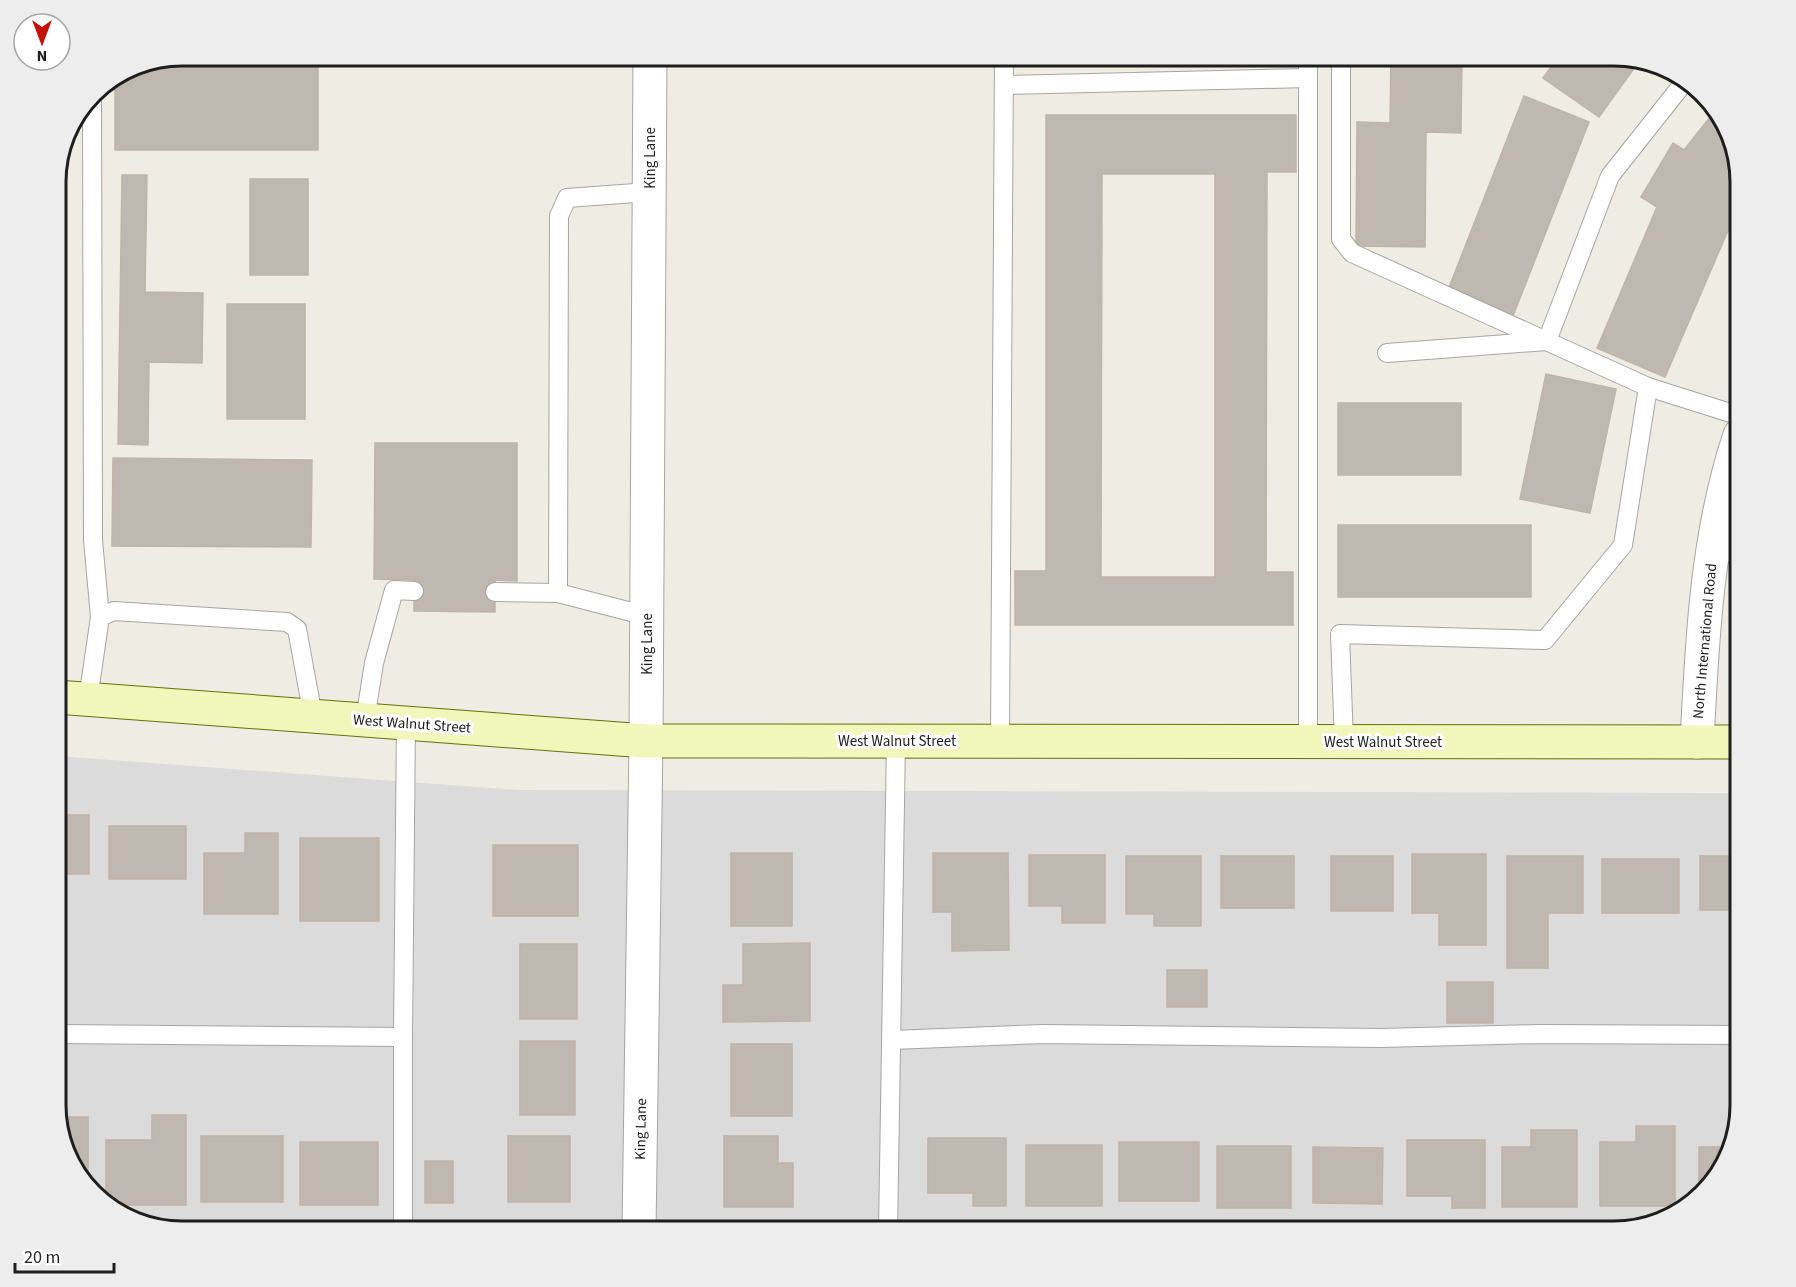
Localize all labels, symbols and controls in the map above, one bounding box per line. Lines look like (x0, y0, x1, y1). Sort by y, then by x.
north arrow (12, 12, 72, 72)
text: N (37, 45, 47, 67)
street label: King Lane (640, 127, 661, 189)
street label: North International Road (1688, 562, 1722, 720)
street label: King Lane (637, 613, 658, 675)
street label: West Walnut Street (352, 709, 472, 739)
street label: West Walnut Street (838, 731, 956, 752)
street label: West Walnut Street (1324, 732, 1442, 753)
street label: King Lane (630, 1098, 652, 1160)
scale bar (15, 1236, 114, 1274)
text: 20 m (24, 1245, 60, 1270)

